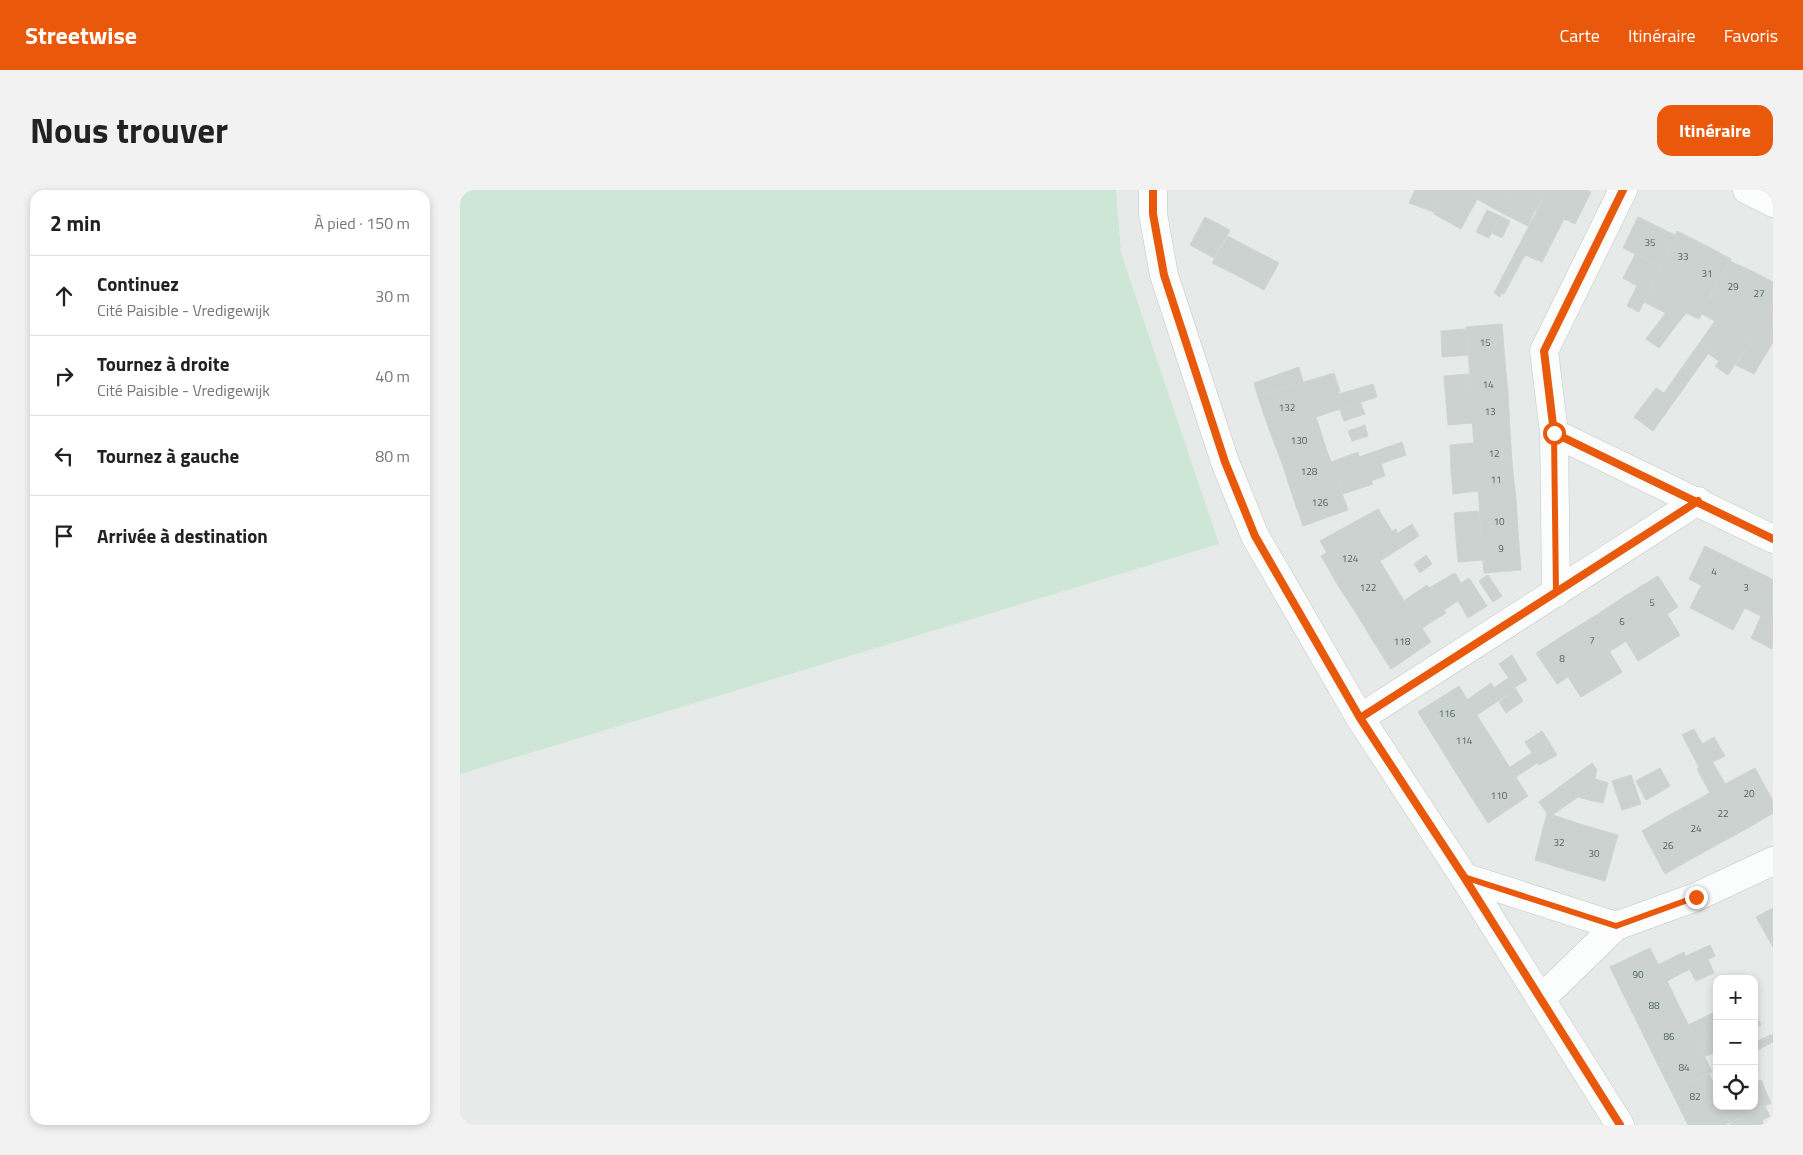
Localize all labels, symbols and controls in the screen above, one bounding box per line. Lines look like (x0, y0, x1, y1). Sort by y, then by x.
text: Streetwise (25, 17, 137, 53)
text: Carte (1559, 22, 1600, 49)
text: Itinéraire (1628, 22, 1696, 49)
text: Favoris (1724, 22, 1778, 49)
text: Nous trouver (30, 103, 228, 157)
button: Itinéraire (1657, 105, 1773, 156)
text: 2 min (50, 207, 101, 239)
text: À pied · 150 m (314, 211, 410, 235)
house number: 35 (1644, 235, 1656, 250)
house number: 33 (1677, 249, 1689, 264)
house number: 31 (1701, 266, 1713, 281)
text: Continuez (97, 269, 179, 298)
house number: 29 (1727, 279, 1739, 294)
icon: ahead (50, 282, 78, 310)
text: 30 m (375, 284, 410, 308)
house number: 27 (1753, 286, 1765, 301)
text: Cité Paisible - Vredigewijk (97, 298, 270, 322)
house number: 15 (1479, 335, 1491, 350)
text: Tournez à droite (97, 349, 229, 378)
icon: right (50, 362, 78, 390)
text: 40 m (375, 364, 410, 388)
house number: 14 (1482, 377, 1494, 392)
text: Cité Paisible - Vredigewijk (97, 378, 270, 402)
house number: 132 (1279, 400, 1295, 415)
house number: 13 (1484, 404, 1496, 419)
route start (1543, 422, 1566, 445)
house number: 130 (1291, 433, 1308, 448)
text: Tournez à gauche (97, 441, 239, 470)
icon: left (50, 442, 78, 470)
text: 80 m (375, 444, 410, 468)
house number: 12 (1488, 446, 1500, 461)
house number: 128 (1301, 464, 1318, 479)
house number: 11 (1490, 472, 1502, 487)
house number: 126 (1312, 495, 1329, 510)
house number: 10 (1493, 514, 1505, 529)
text: Arrivée à destination (97, 521, 268, 550)
icon: arrive (50, 522, 78, 550)
house number: 9 (1498, 541, 1504, 556)
house number: 124 (1342, 551, 1359, 566)
house number: 4 (1711, 564, 1717, 579)
house number: 122 (1360, 580, 1376, 595)
house number: 3 (1743, 580, 1749, 595)
house number: 5 (1649, 595, 1655, 610)
house number: 6 (1619, 614, 1625, 629)
house number: 7 (1589, 633, 1595, 648)
house number: 118 (1394, 634, 1411, 649)
house number: 8 (1559, 651, 1565, 666)
house number: 116 (1439, 706, 1456, 721)
house number: 114 (1456, 733, 1473, 748)
house number: 20 (1743, 786, 1755, 801)
house number: 110 (1491, 788, 1508, 803)
house number: 22 (1717, 806, 1729, 821)
house number: 24 (1690, 821, 1702, 836)
house number: 32 (1553, 835, 1565, 850)
house number: 26 (1662, 838, 1674, 853)
house number: 30 (1588, 846, 1600, 861)
route end (1685, 886, 1708, 909)
house number: 90 (1632, 967, 1644, 982)
map controls (1713, 975, 1758, 1110)
button: + (1713, 975, 1758, 1020)
house number: 88 (1648, 998, 1660, 1013)
button: − (1713, 1020, 1758, 1065)
house number: 86 (1663, 1029, 1675, 1044)
house number: 84 (1678, 1060, 1690, 1075)
button: locate (1713, 1065, 1758, 1110)
house number: 82 (1689, 1089, 1701, 1104)

